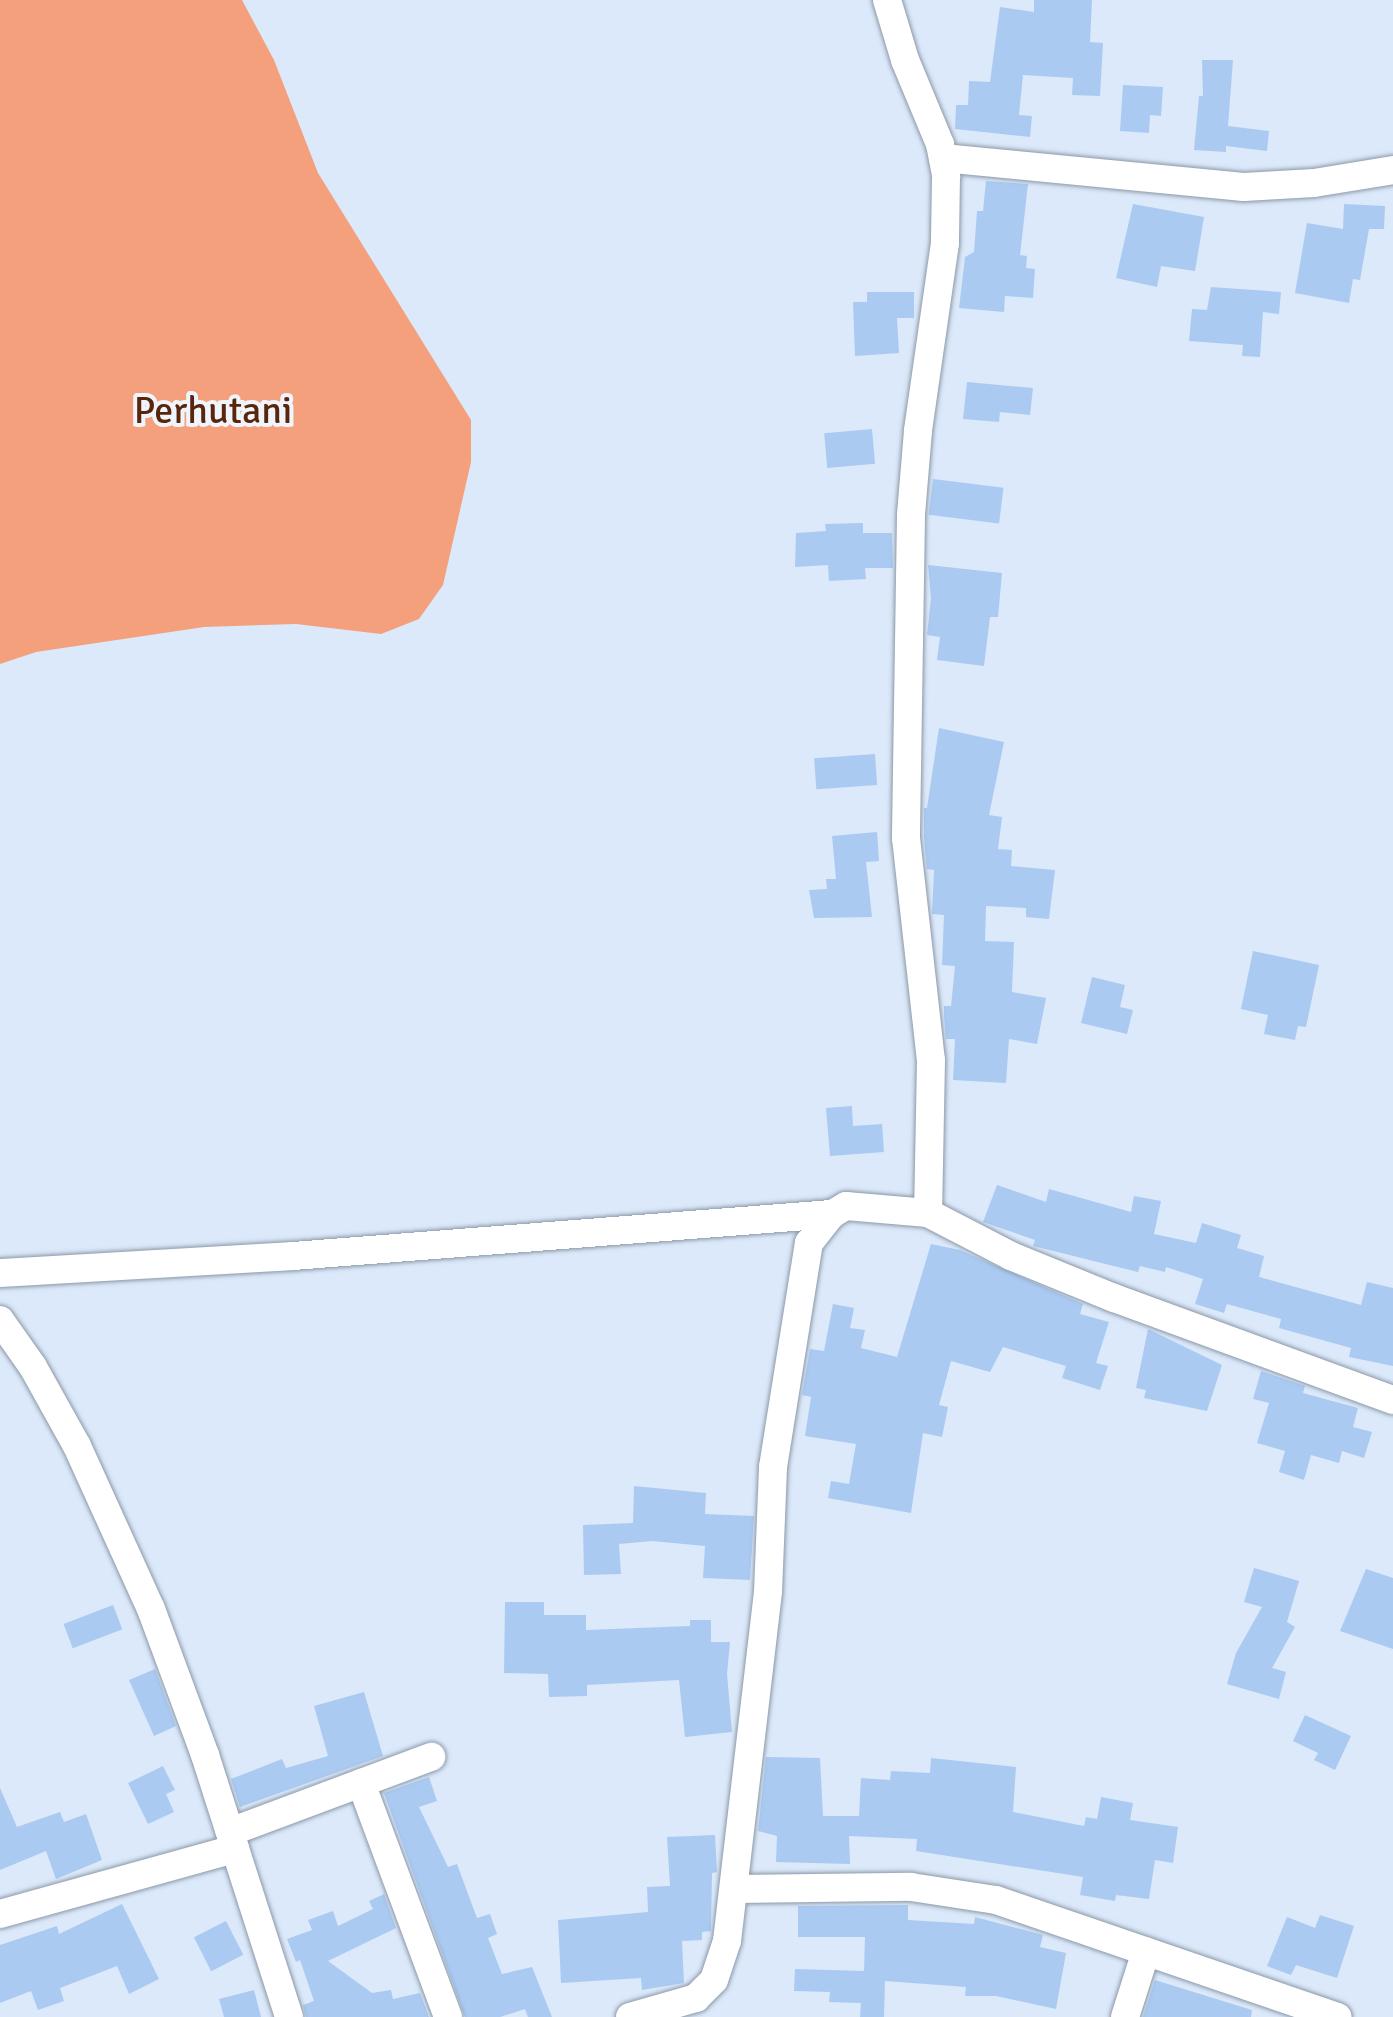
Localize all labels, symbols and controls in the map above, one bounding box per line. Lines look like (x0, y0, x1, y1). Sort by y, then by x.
park label: Perhutani (134, 388, 292, 434)

